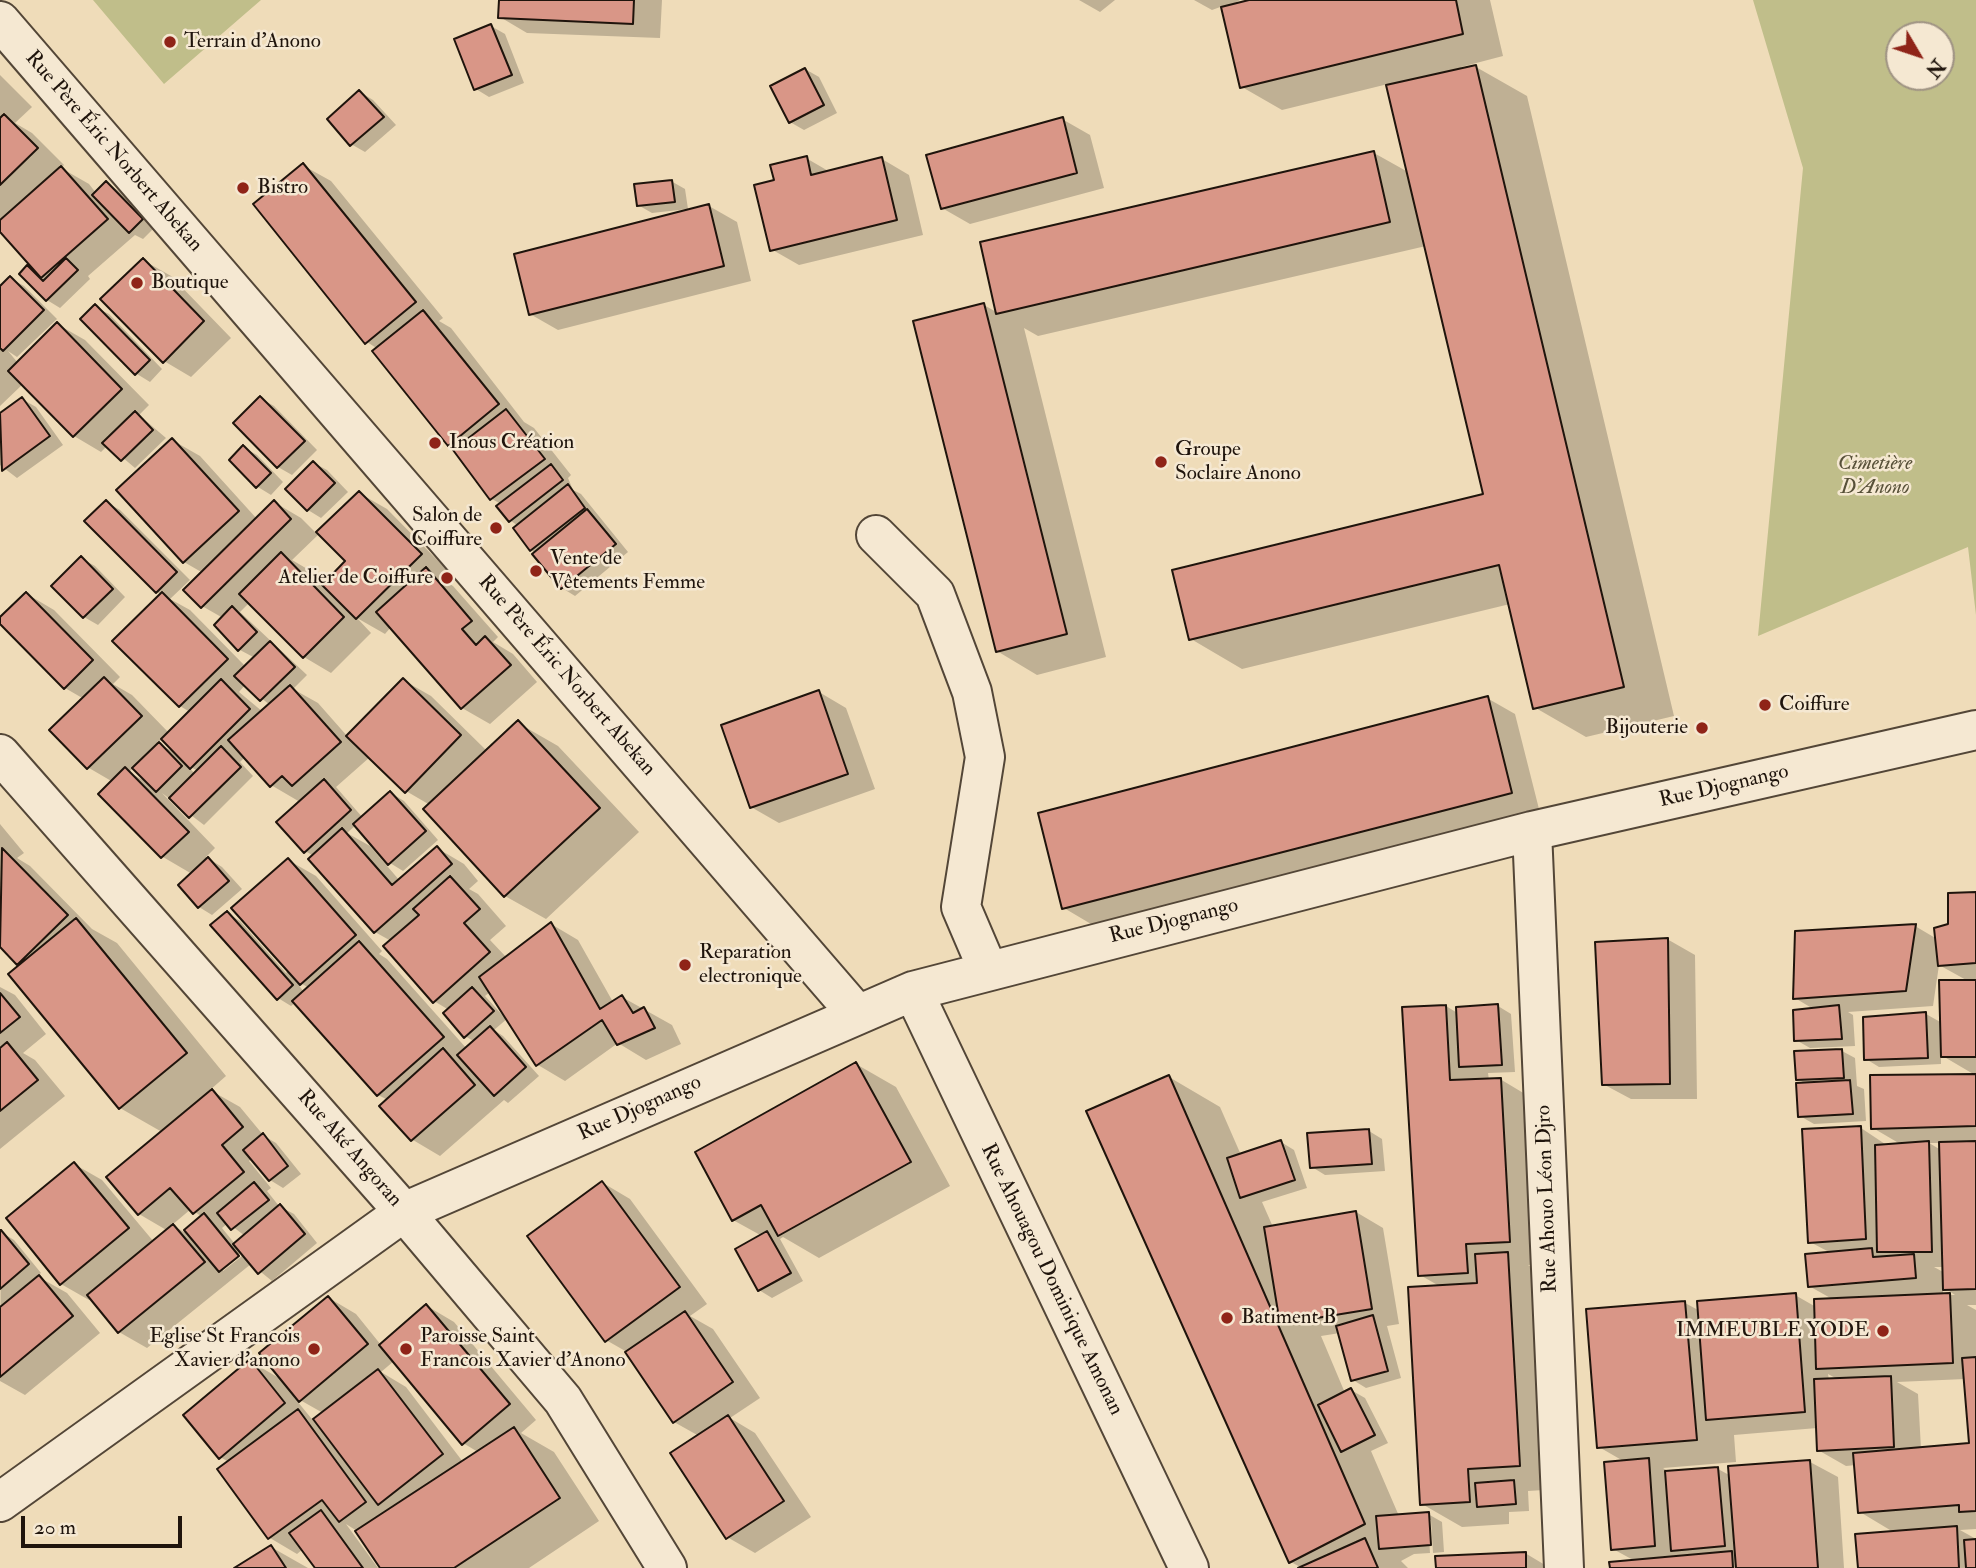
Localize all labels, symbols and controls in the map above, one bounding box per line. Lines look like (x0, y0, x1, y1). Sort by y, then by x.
north arrow (1885, 21, 1955, 91)
place label: Terrain d'Anono (184, 29, 321, 55)
marker: Terrain d'Anono (162, 34, 178, 50)
street label: Rue Père Éric Norbert Abekan (19, 46, 207, 258)
text: N (1920, 54, 1949, 82)
place label: Bistro (257, 175, 308, 201)
marker: Bistro (235, 180, 251, 196)
place label: Boutique (151, 270, 229, 296)
marker: Boutique (129, 275, 145, 291)
place label: Inous Création (449, 430, 574, 456)
marker: Inous Création (427, 435, 443, 451)
place label: Groupe Soclaire Anono (1175, 437, 1301, 487)
park label: Cimetière D'Anono (1838, 451, 1912, 501)
marker: Groupe Soclaire Anono (1153, 454, 1169, 470)
place label: Salon de Coiffure (412, 503, 482, 553)
marker: Salon de Coiffure (488, 520, 504, 536)
place label: Vente de Vêtements Femme (550, 546, 705, 596)
marker: Vente de Vêtements Femme (528, 563, 544, 579)
place label: Atelier de Coiffure (278, 565, 433, 591)
marker: Atelier de Coiffure (439, 570, 455, 586)
street label: Rue Père Éric Norbert Abekan (472, 570, 660, 782)
place label: Coiffure (1779, 692, 1849, 718)
marker: Coiffure (1757, 697, 1773, 713)
place label: Bijouterie (1605, 715, 1688, 741)
marker: Bijouterie (1694, 720, 1710, 736)
street label: Rue Djognango (1657, 760, 1791, 814)
street label: Rue Djognango (1107, 894, 1241, 950)
place label: Reparation electronique (699, 940, 802, 990)
marker: Reparation electronique (677, 957, 693, 973)
street label: Rue Djognango (575, 1071, 705, 1147)
street label: Rue Aké Angoran (291, 1085, 407, 1213)
street label: Rue Ahouo Léon Djro (1532, 1105, 1564, 1293)
street label: Rue Ahouagou Dominique Amonan (974, 1140, 1128, 1420)
place label: Batiment B (1241, 1305, 1336, 1331)
marker: Batiment B (1219, 1310, 1235, 1326)
place label: IMMEUBLE YODE (1676, 1318, 1869, 1344)
marker: IMMEUBLE YODE (1875, 1323, 1891, 1339)
place label: Eglise St Francois Xavier d'anono (149, 1324, 300, 1374)
place label: Paroisse Saint Francois Xavier d'Anono (420, 1324, 626, 1374)
marker: Eglise St Francois Xavier d'anono (306, 1341, 322, 1357)
marker: Paroisse Saint Francois Xavier d'Anono (398, 1341, 414, 1357)
scale bar (24, 1502, 186, 1546)
text: 20 m (34, 1514, 76, 1541)

